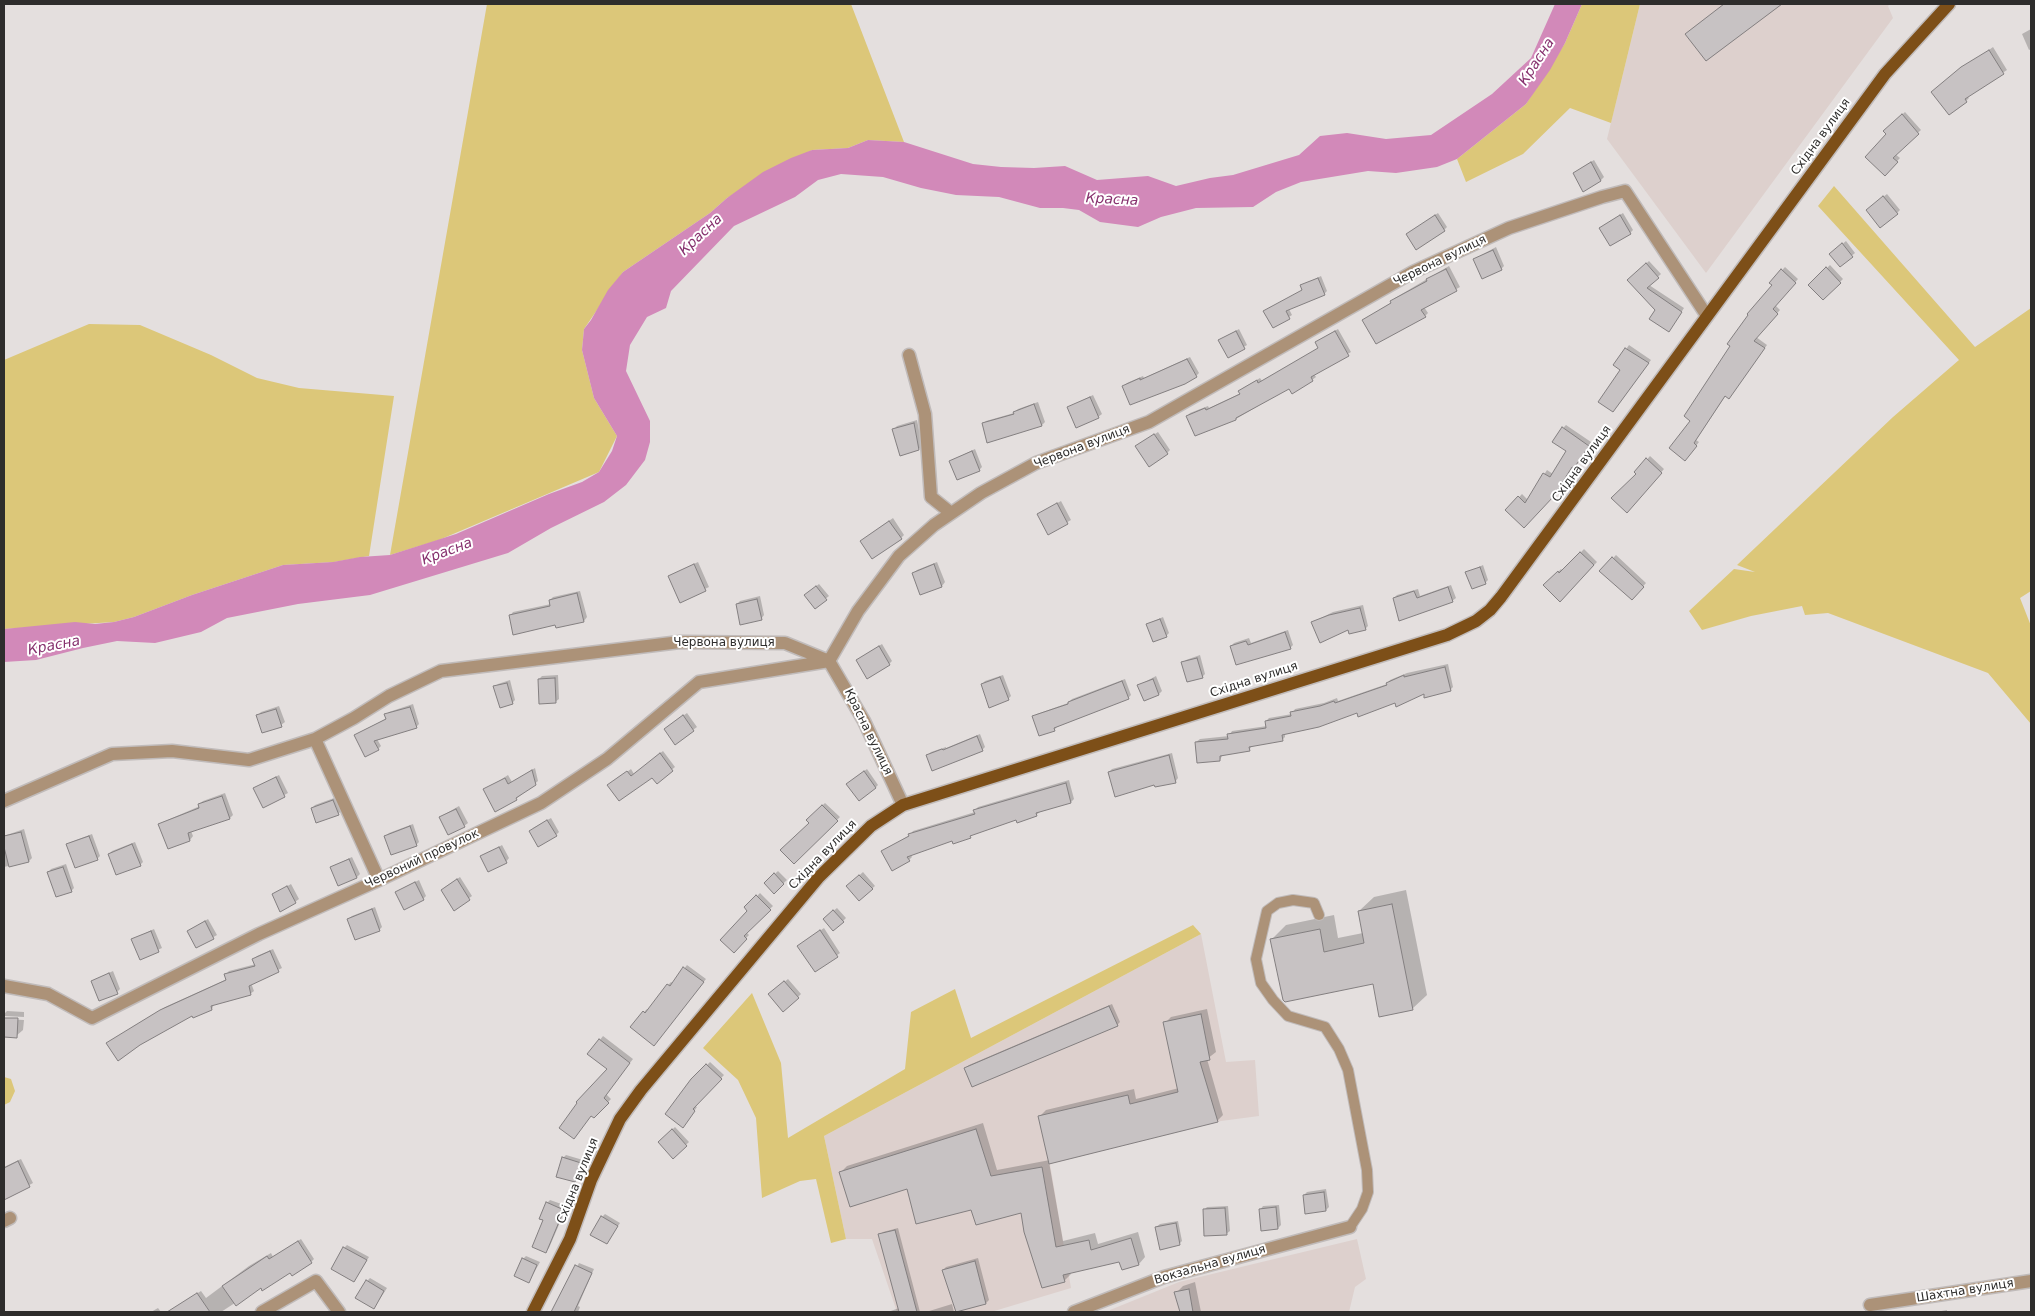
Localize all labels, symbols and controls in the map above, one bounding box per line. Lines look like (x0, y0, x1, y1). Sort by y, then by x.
water label: Красна (1516, 35, 1558, 89)
street label: Східна вулиця (1788, 96, 1854, 178)
water label: Красна (1085, 190, 1139, 210)
water label: Красна (676, 211, 726, 259)
street label: Червона вулиця (1391, 232, 1489, 290)
street label: Червона вулиця (1032, 422, 1132, 472)
street label: Східна вулиця (1549, 423, 1615, 505)
water label: Красна (419, 535, 475, 569)
water label: Красна (26, 633, 82, 659)
street label: Червона вулиця (673, 636, 775, 650)
street label: Східна вулиця (1208, 659, 1300, 701)
street label: Красна вулиця (841, 687, 895, 777)
street label: Східна вулиця (786, 817, 860, 893)
street label: Червоний провулок (363, 826, 481, 892)
street label: Східна вулиця (554, 1136, 602, 1226)
street label: Вокзальна вулиця (1153, 1242, 1267, 1288)
street label: Шахтна вулиця (1915, 1276, 2015, 1306)

